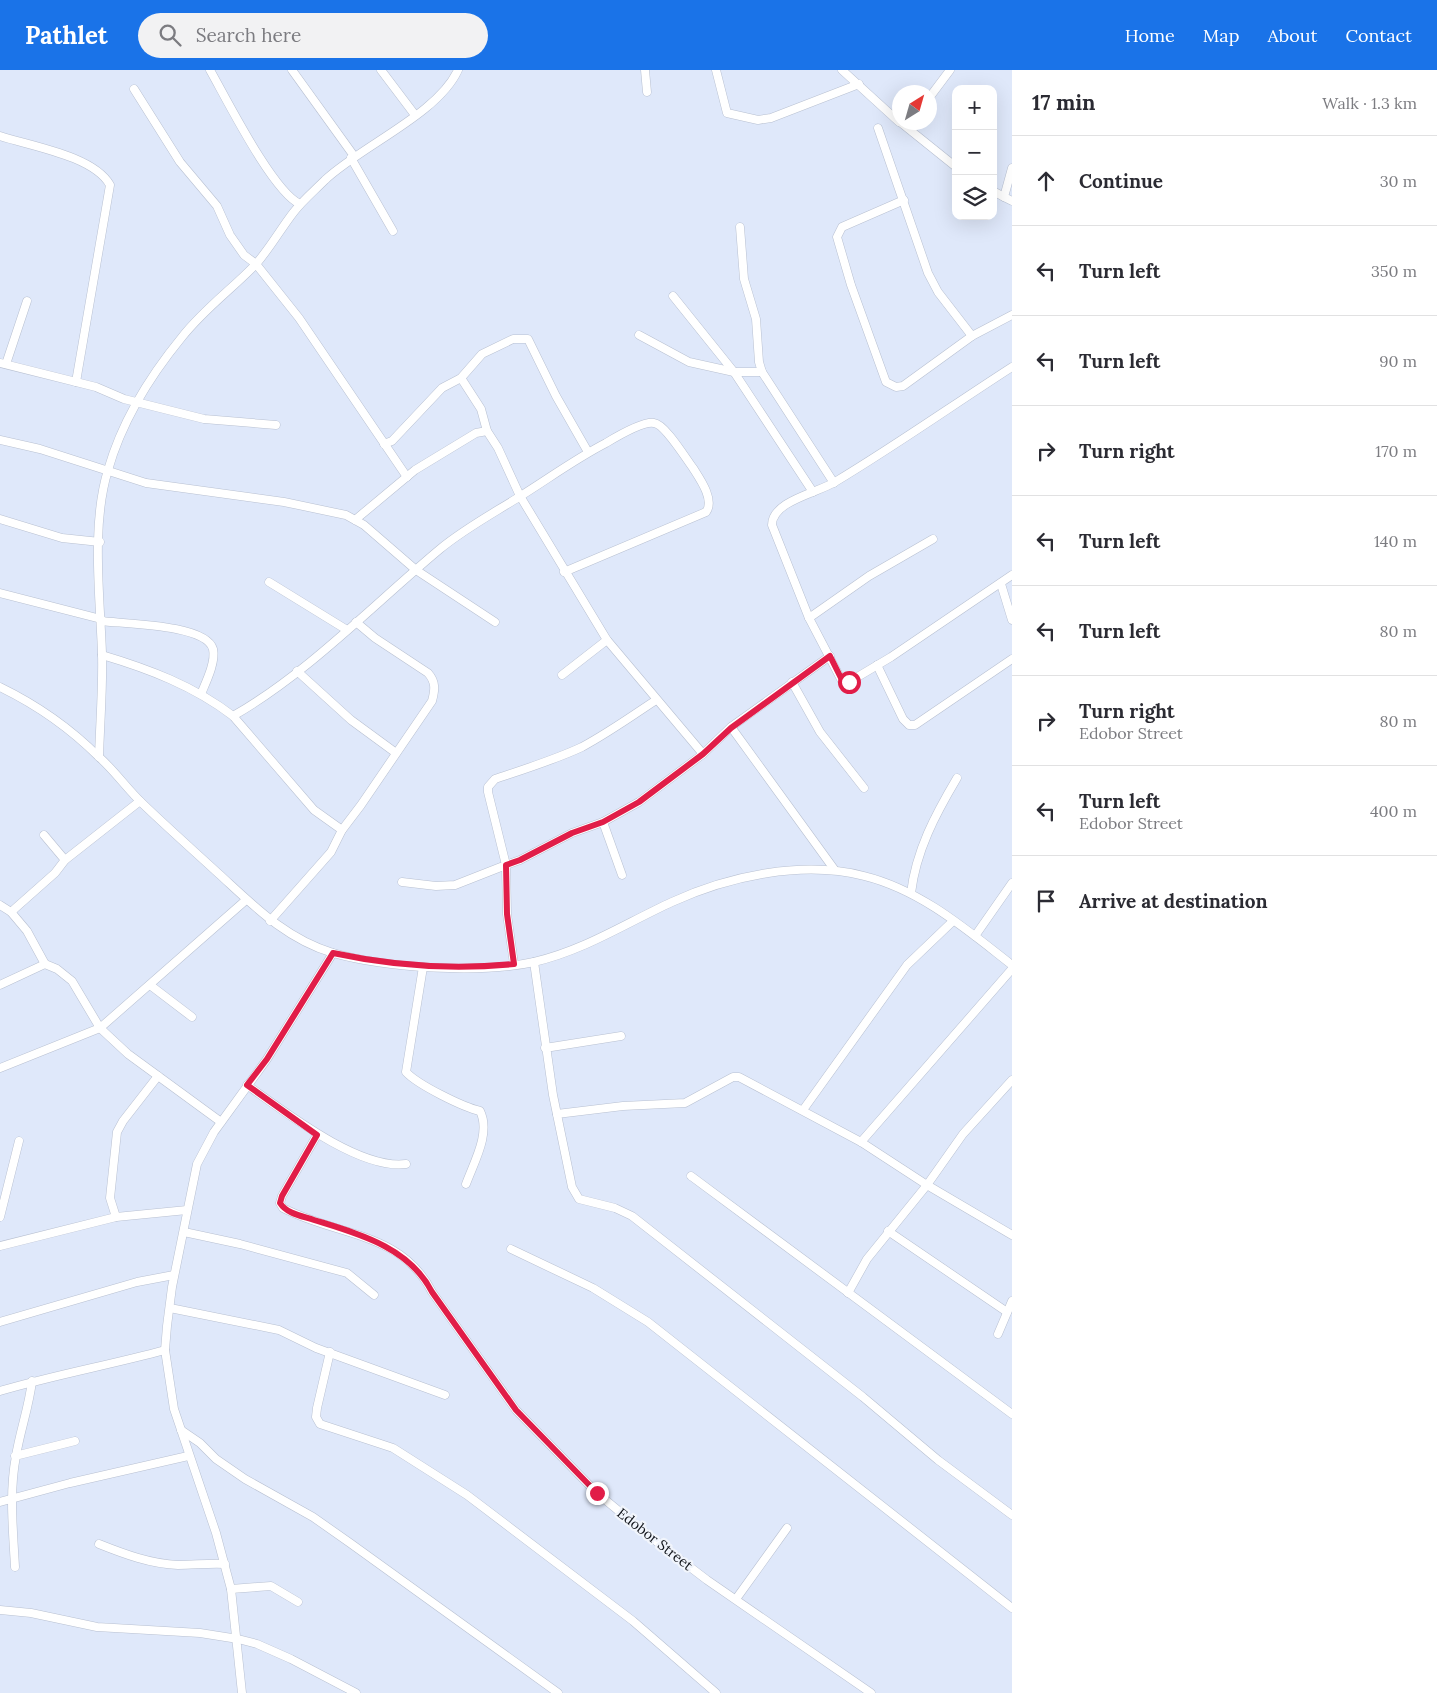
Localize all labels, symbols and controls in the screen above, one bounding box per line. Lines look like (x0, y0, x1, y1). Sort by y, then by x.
search box (138, 13, 488, 58)
text: Pathlet (25, 20, 108, 51)
icon: search (156, 21, 184, 49)
text: Search here (196, 23, 301, 47)
text: Home (1125, 24, 1175, 47)
text: Map (1203, 24, 1239, 47)
text: About (1267, 24, 1317, 47)
text: Contact (1345, 24, 1412, 47)
north arrow (892, 85, 937, 130)
map controls (952, 85, 997, 220)
button: + (952, 85, 997, 130)
text: 17 min (1032, 89, 1095, 116)
text: Walk · 1.3 km (1322, 93, 1417, 113)
button: − (952, 130, 997, 175)
icon: ahead (1032, 167, 1060, 195)
text: Continue (1079, 169, 1163, 193)
text: 30 m (1380, 171, 1417, 191)
button: layers (952, 175, 997, 220)
icon: left (1032, 257, 1060, 285)
text: Turn left (1079, 259, 1160, 283)
text: 350 m (1371, 261, 1417, 281)
icon: left (1032, 347, 1060, 375)
text: Turn left (1079, 349, 1160, 373)
text: 90 m (1379, 351, 1417, 371)
icon: right (1032, 437, 1060, 465)
text: Turn right (1079, 439, 1175, 463)
text: 170 m (1375, 441, 1417, 461)
icon: left (1032, 527, 1060, 555)
text: Turn left (1079, 529, 1160, 553)
text: 140 m (1374, 531, 1417, 551)
icon: left (1032, 617, 1060, 645)
text: Turn left (1079, 619, 1160, 643)
text: 80 m (1380, 621, 1417, 641)
route start (838, 671, 861, 694)
text: Turn right (1079, 699, 1175, 723)
icon: right (1032, 707, 1060, 735)
text: 80 m (1380, 711, 1417, 731)
text: Edobor Street (1079, 723, 1183, 743)
text: Turn left (1079, 789, 1160, 813)
icon: left (1032, 797, 1060, 825)
text: 400 m (1370, 801, 1417, 821)
text: Edobor Street (1079, 813, 1183, 833)
icon: arrive (1032, 887, 1060, 915)
text: Arrive at destination (1079, 889, 1268, 913)
route end (586, 1482, 609, 1505)
street label: Edobor Street (614, 1504, 697, 1574)

